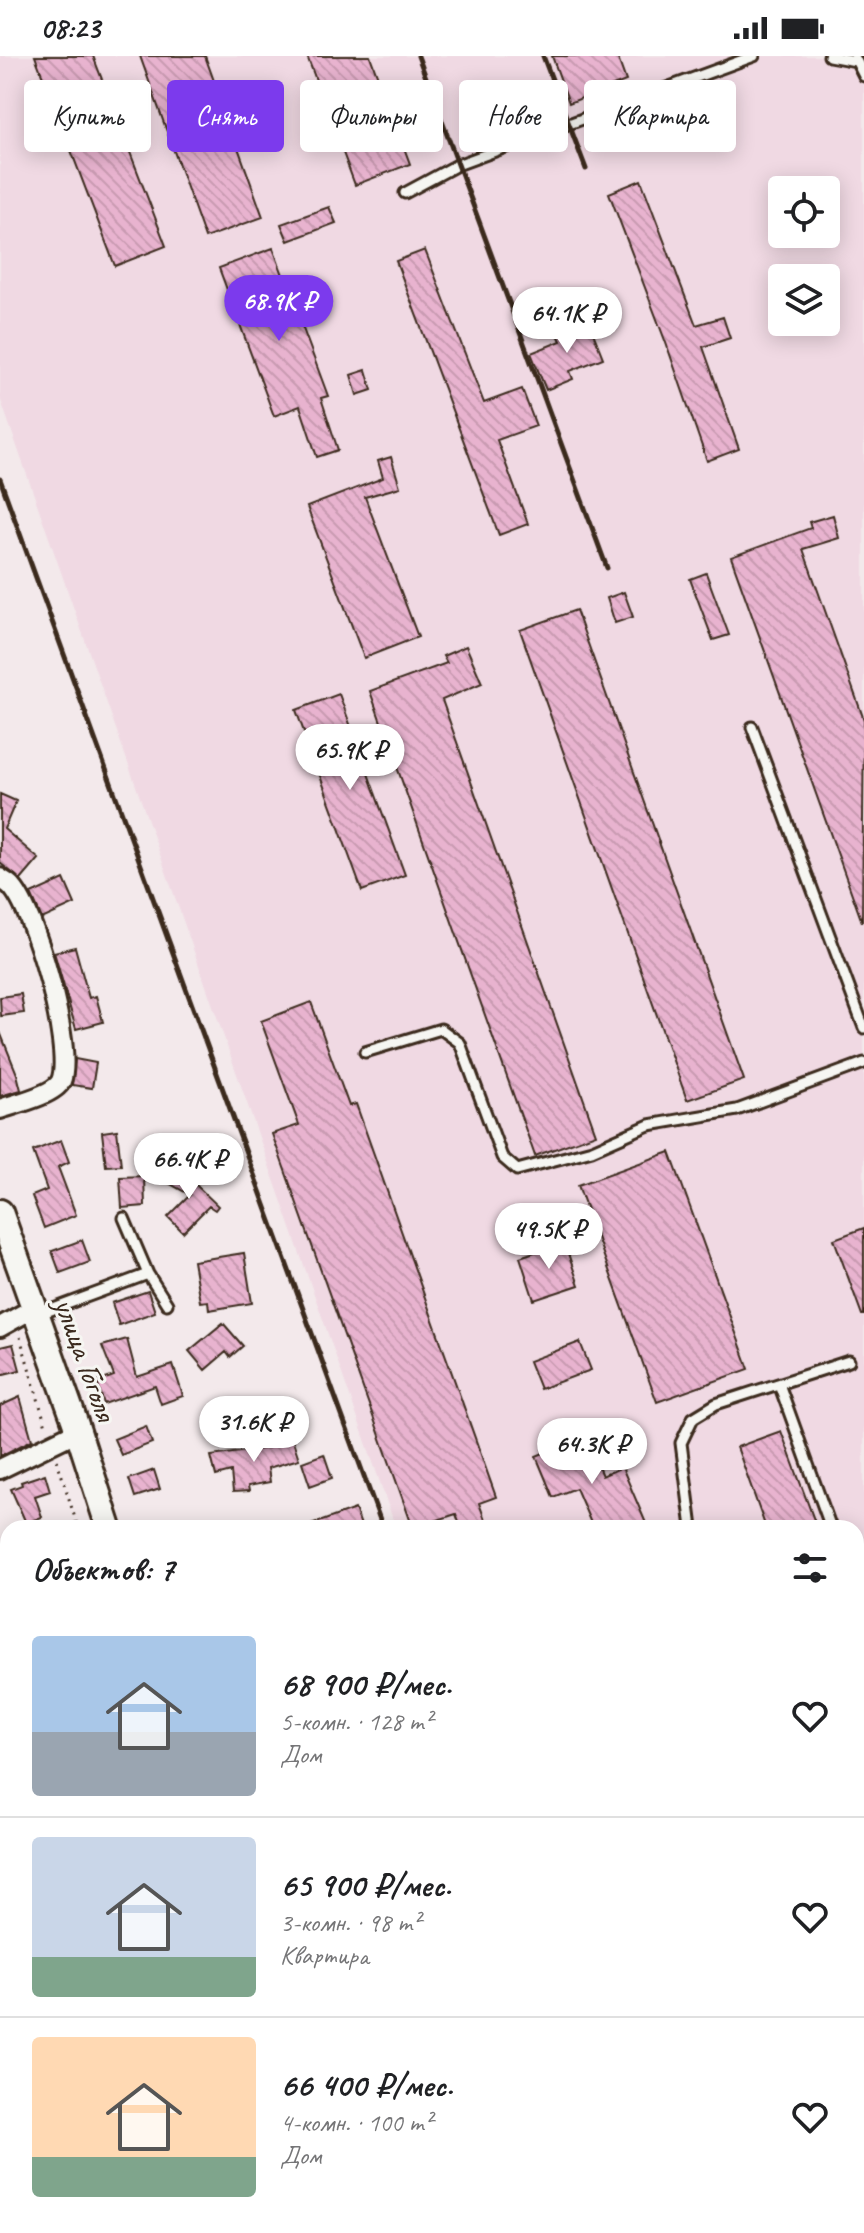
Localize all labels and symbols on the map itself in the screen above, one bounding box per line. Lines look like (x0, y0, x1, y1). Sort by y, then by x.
pin: 68.9K ₽ (205, 275, 353, 343)
pin: 64.1K ₽ (493, 287, 641, 355)
pin: 65.9K ₽ (276, 724, 424, 792)
pin: 66.4K ₽ (115, 1133, 263, 1201)
pin: 49.5K ₽ (475, 1203, 623, 1271)
street label: улица Гоголя (44, 1290, 127, 1428)
pin: 31.6K ₽ (180, 1396, 328, 1464)
pin: 64.3K ₽ (518, 1418, 666, 1486)

